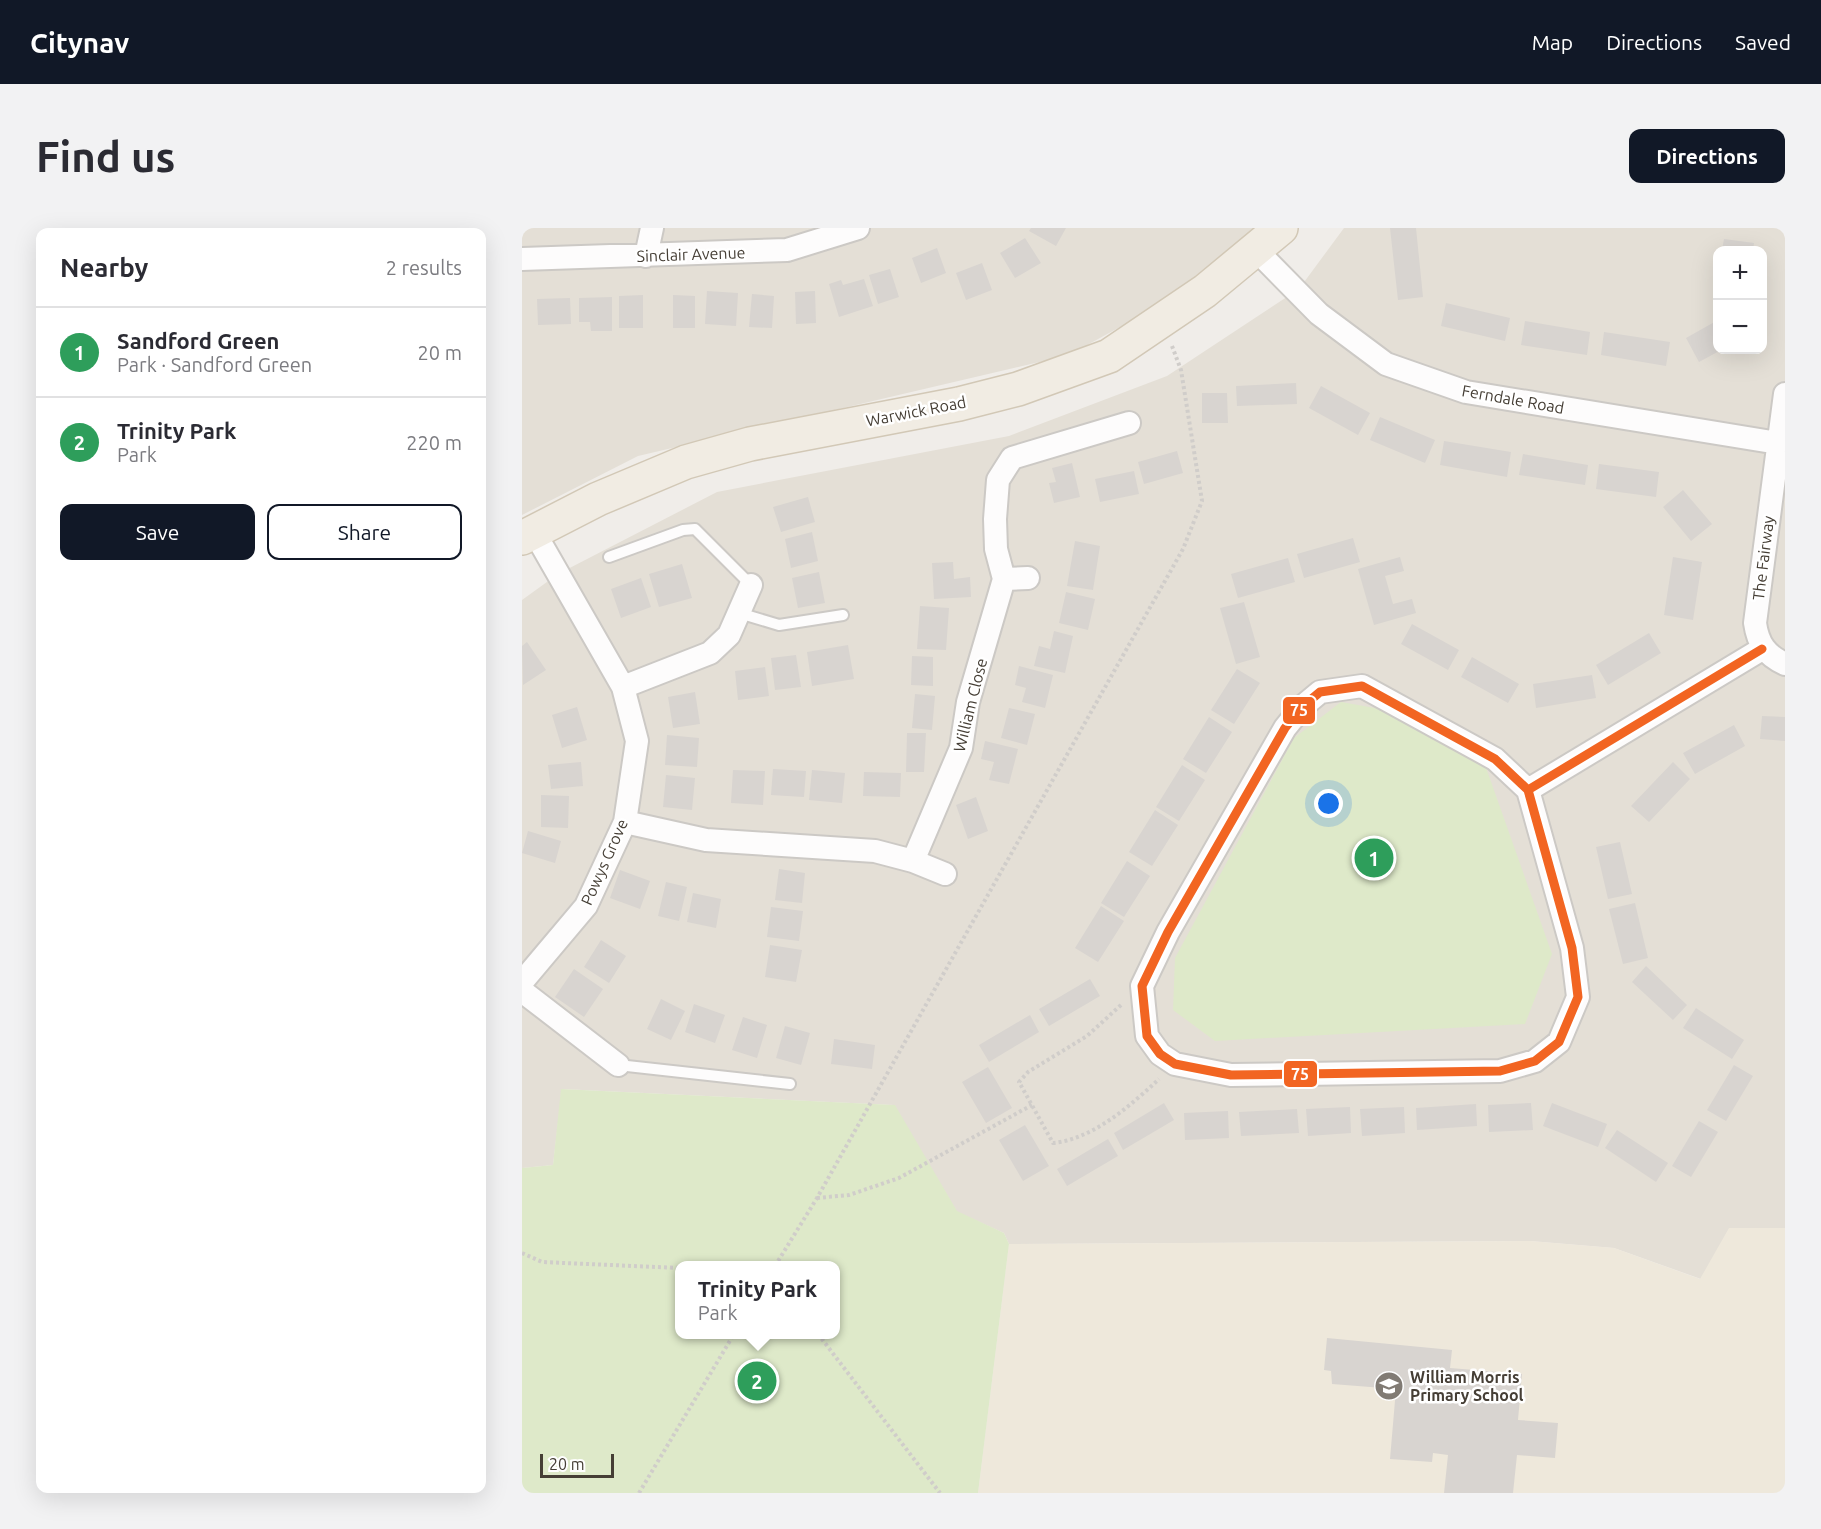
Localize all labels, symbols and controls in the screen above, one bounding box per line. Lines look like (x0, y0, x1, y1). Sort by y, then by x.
text: Citynav (30, 27, 129, 58)
text: Map (1532, 30, 1573, 54)
text: Directions (1606, 30, 1702, 54)
text: Saved (1735, 30, 1791, 54)
button: Directions (1629, 129, 1785, 183)
text: Find us (36, 133, 175, 180)
street label: Sinclair Avenue (636, 243, 746, 265)
map controls (1713, 246, 1767, 354)
button: + (1713, 246, 1767, 300)
text: Nearby (60, 253, 148, 282)
text: 2 results (386, 256, 462, 279)
button: − (1713, 300, 1767, 354)
text: Sandford Green (117, 328, 279, 353)
text: 1 (74, 341, 85, 364)
text: 20 m (418, 341, 462, 364)
text: Park · Sandford Green (117, 353, 312, 376)
street label: Ferndale Road (1460, 381, 1566, 417)
street label: Warwick Road (864, 392, 968, 430)
text: Trinity Park (117, 418, 236, 443)
text: 2 (74, 431, 85, 454)
text: 220 m (406, 431, 462, 454)
text: Park (117, 443, 157, 466)
button: Save (60, 504, 255, 560)
button: Share (267, 504, 462, 560)
street label: The Fairway (1749, 514, 1777, 601)
street label: William Close (950, 656, 990, 754)
line badge: 75 (1282, 696, 1316, 725)
text: 75 (1290, 701, 1308, 719)
your location (1314, 789, 1343, 818)
street label: Powys Grove (577, 816, 631, 908)
pin: 1 (1354, 836, 1394, 880)
line badge: 75 (1283, 1060, 1318, 1088)
text: 75 (1291, 1065, 1309, 1083)
popup (675, 1261, 840, 1339)
text: Trinity Park (698, 1276, 817, 1301)
text: Park (698, 1301, 738, 1324)
pin: 2 (738, 1358, 776, 1404)
place label: William Morris Primary School (1410, 1368, 1524, 1404)
school or university icon: William Morris Primary School (1373, 1370, 1405, 1402)
scale bar (540, 1451, 614, 1478)
text: 20 m (549, 1455, 585, 1473)

